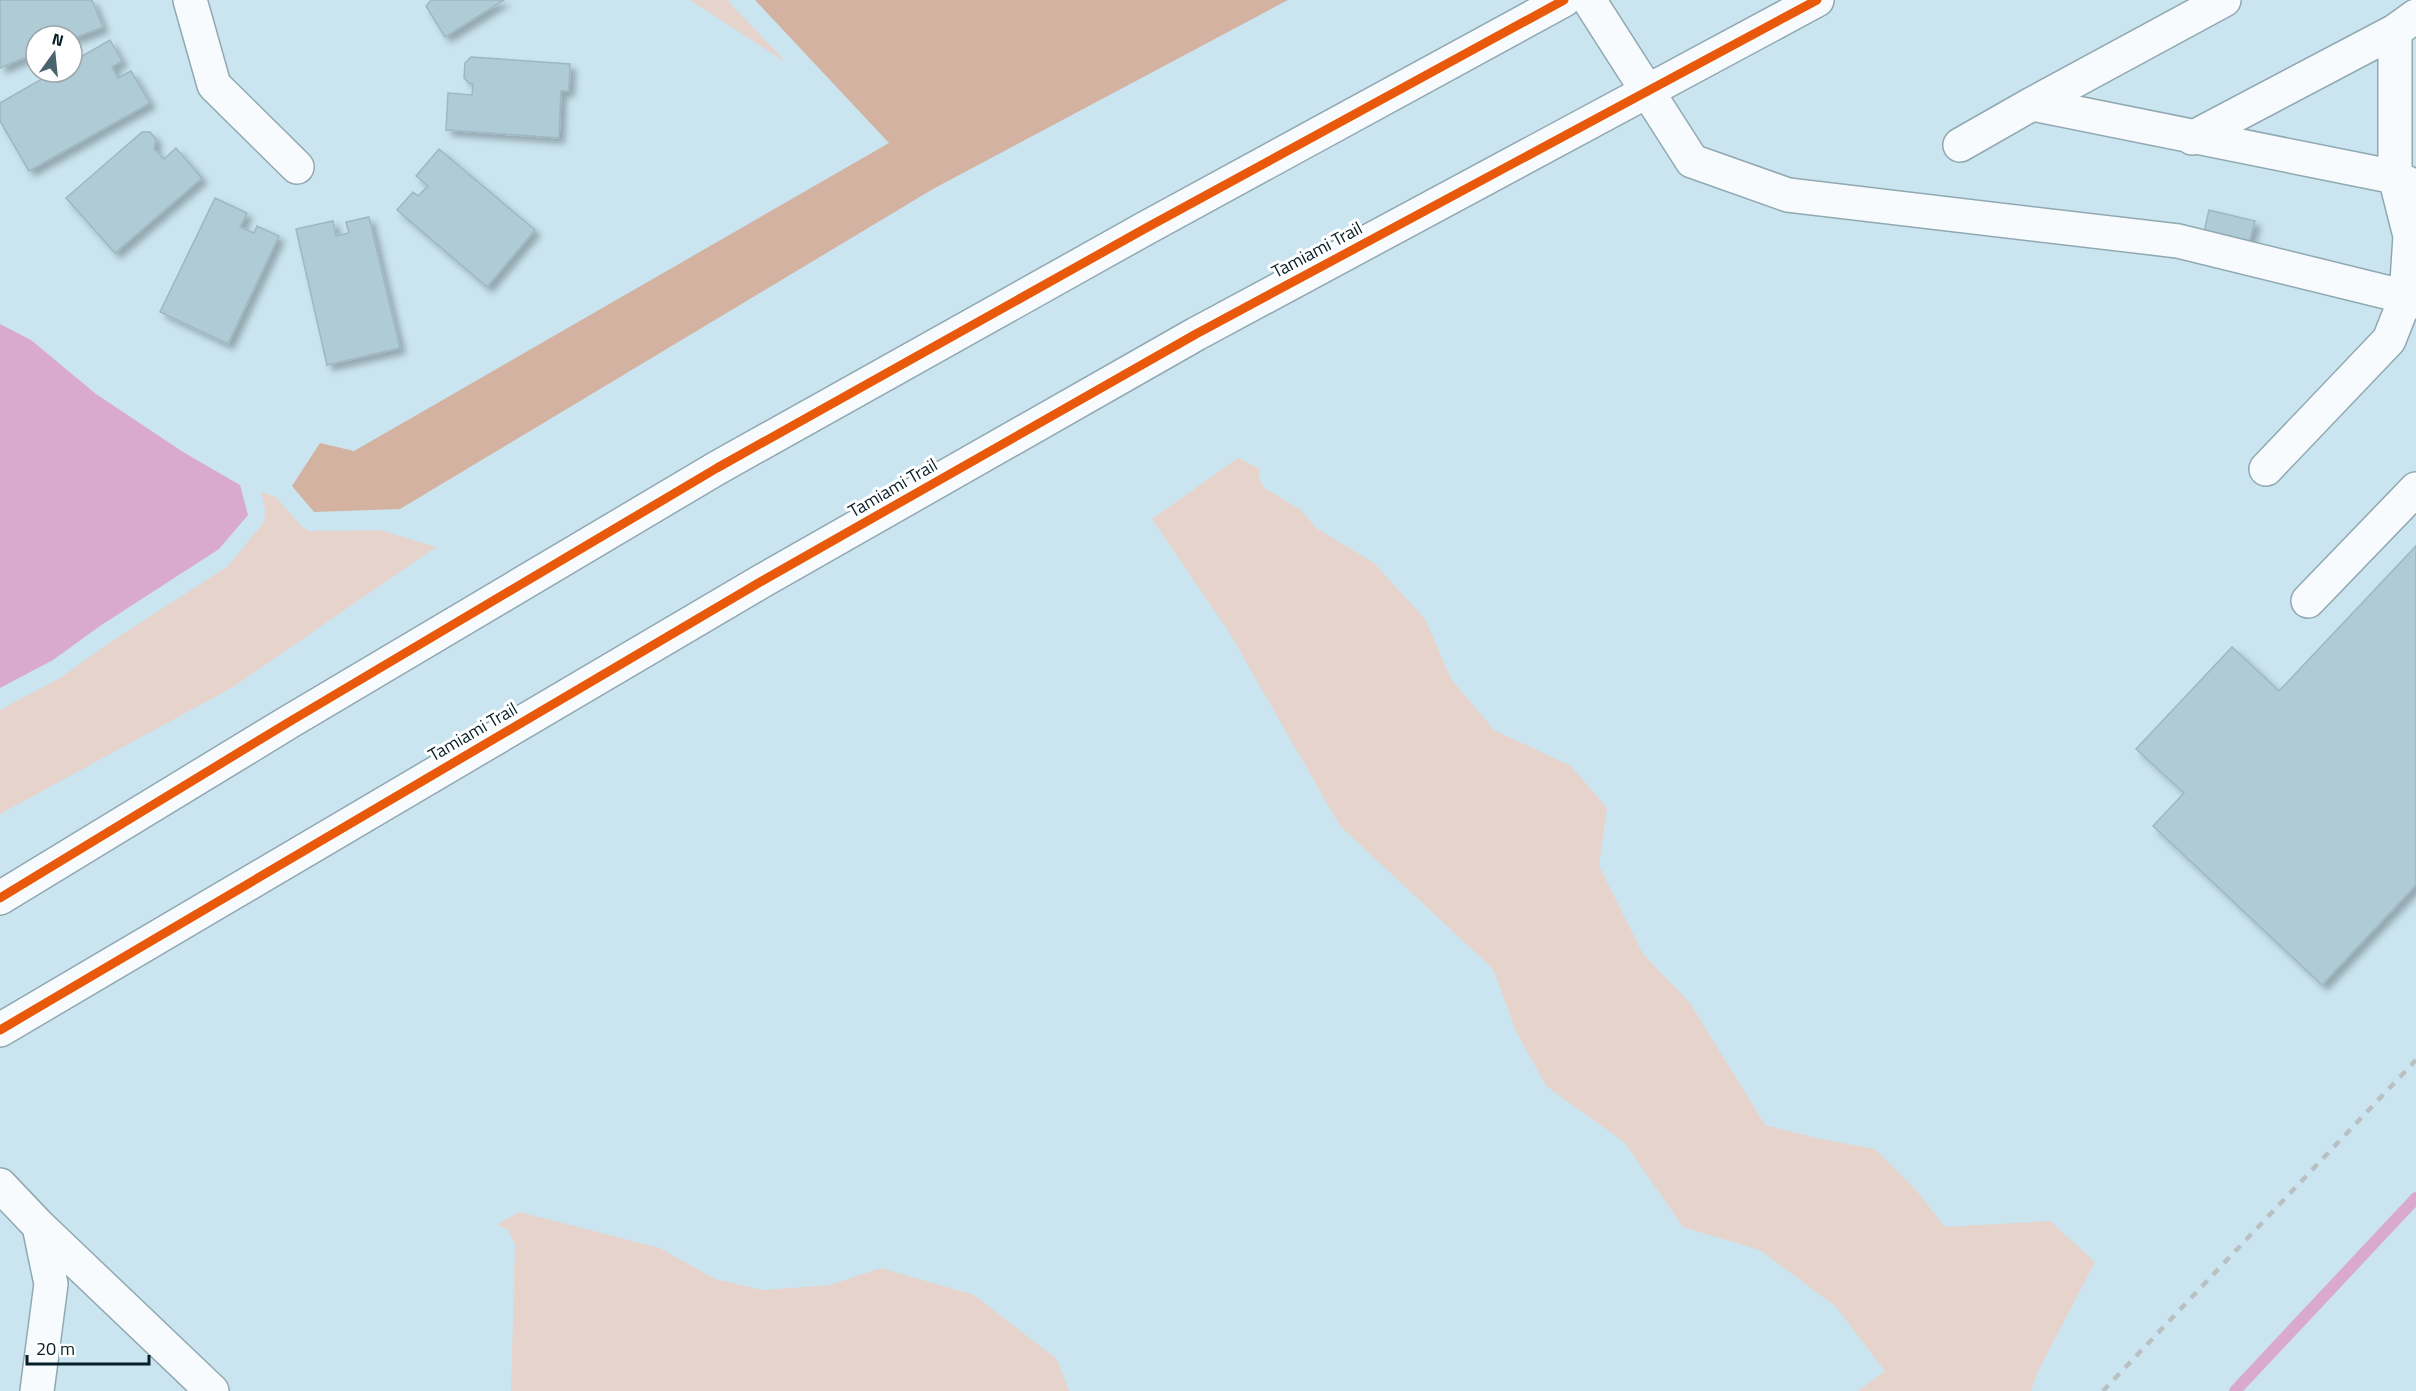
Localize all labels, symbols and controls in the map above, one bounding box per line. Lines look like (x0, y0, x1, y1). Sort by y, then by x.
north arrow (24, 24, 84, 84)
text: N (49, 26, 66, 53)
street label: Tamiami Trail (1267, 214, 1367, 285)
street label: Tamiami Trail (843, 451, 942, 524)
street label: Tamiami Trail (423, 695, 522, 768)
scale bar (27, 1328, 148, 1366)
text: 20 m (36, 1335, 75, 1362)

